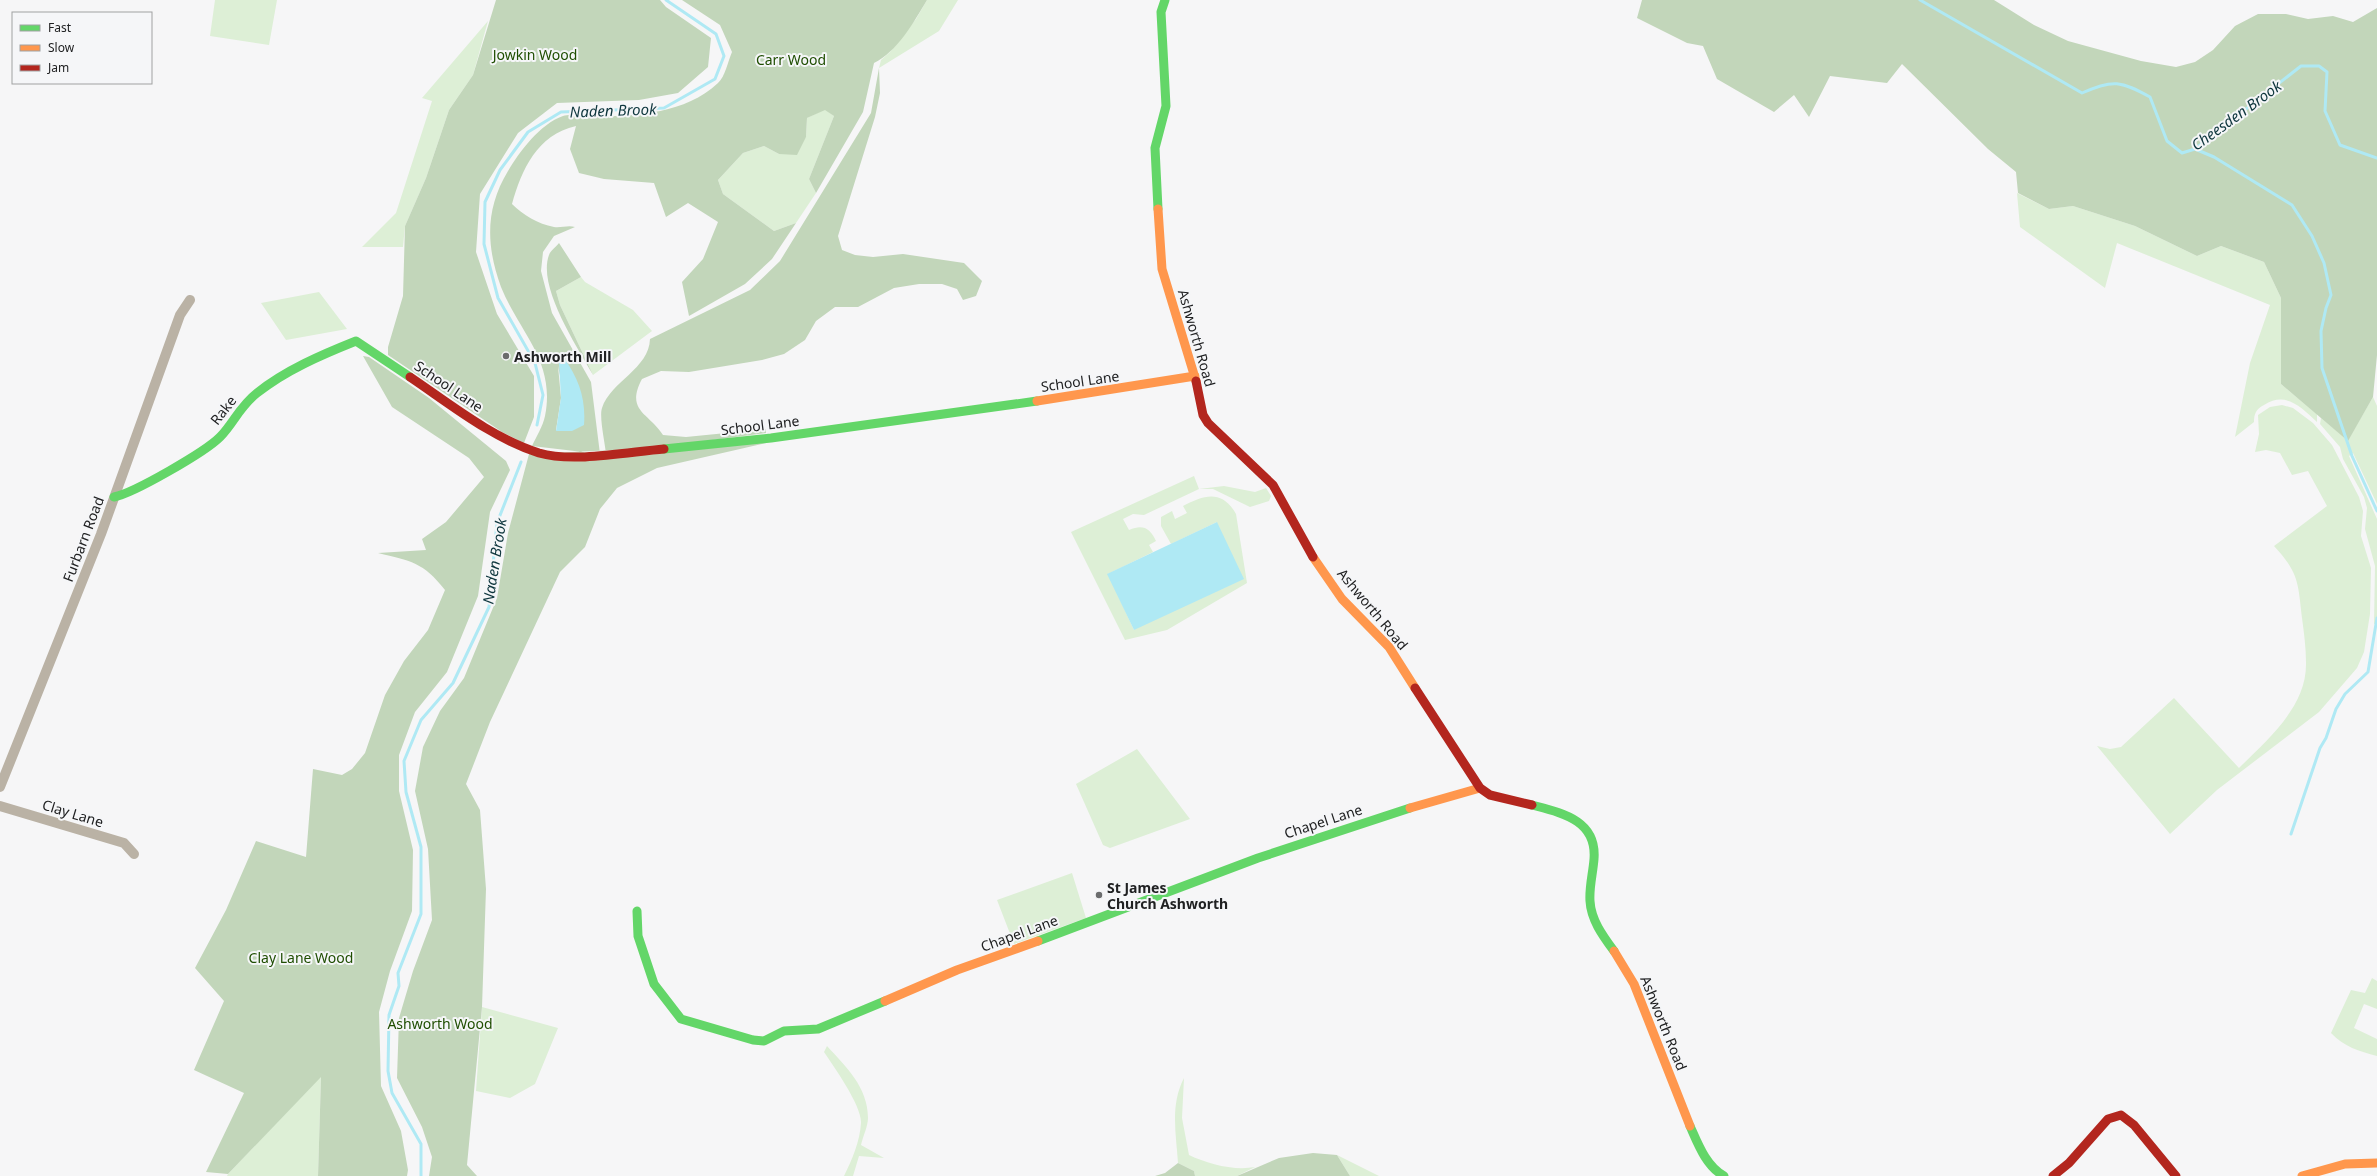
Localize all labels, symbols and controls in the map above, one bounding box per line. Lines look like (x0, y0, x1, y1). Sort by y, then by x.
legend (12, 12, 152, 84)
text: Fast (48, 19, 72, 36)
text: Slow (48, 39, 75, 56)
park label: Jowkin Wood (491, 45, 577, 64)
park label: Carr Wood (756, 50, 826, 69)
text: Jam (47, 59, 69, 76)
water label: Cheesden Brook (2187, 75, 2285, 154)
water label: Naden Brook (569, 98, 657, 122)
street label: Ashworth Road (1174, 287, 1220, 389)
place label: Ashworth Mill (514, 347, 611, 366)
marker: Ashworth Mill (501, 351, 511, 361)
street label: School Lane (411, 356, 487, 416)
street label: School Lane (1040, 366, 1121, 396)
street label: Rake (206, 391, 240, 428)
street label: School Lane (720, 411, 800, 439)
street label: Furbarn Road (58, 494, 108, 584)
water label: Naden Brook (477, 516, 511, 605)
street label: Ashworth Road (1333, 564, 1413, 654)
street label: Clay Lane (40, 795, 106, 831)
street label: Chapel Lane (1282, 799, 1364, 843)
place label: St James Church Ashworth (1107, 878, 1228, 913)
marker: St James Church Ashworth (1094, 890, 1104, 900)
street label: Chapel Lane (978, 910, 1060, 956)
park label: Clay Lane Wood (249, 948, 353, 967)
street label: Ashworth Road (1636, 973, 1692, 1073)
park label: Ashworth Wood (387, 1014, 493, 1033)

